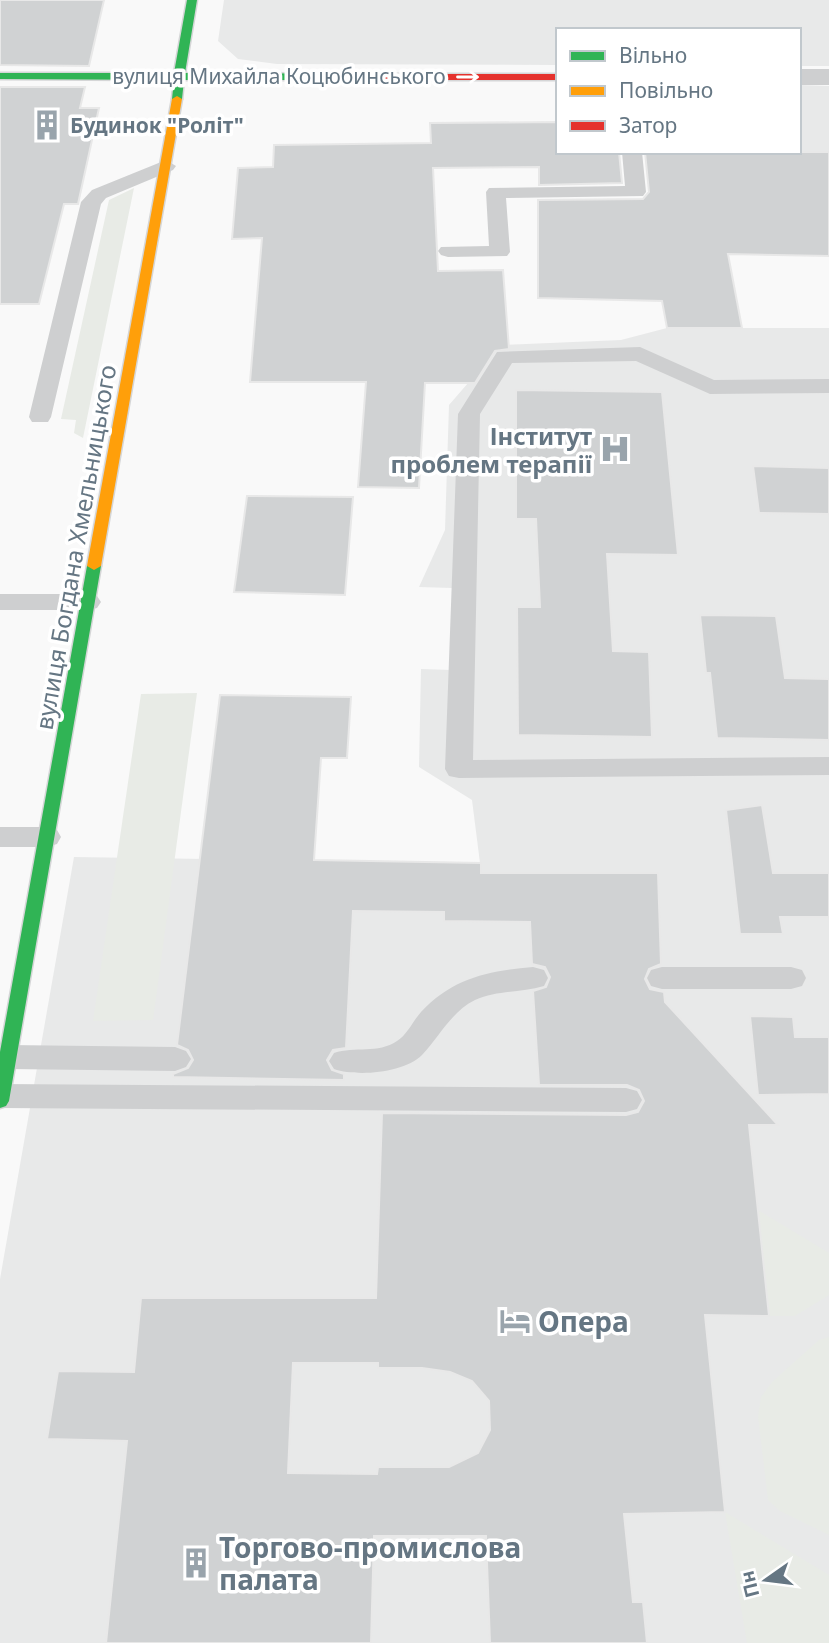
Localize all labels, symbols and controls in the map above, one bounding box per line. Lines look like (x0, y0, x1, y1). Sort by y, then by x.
legend (556, 28, 801, 154)
text: Вільно (619, 41, 687, 69)
street label: вулиця Михайла Коцюбинського (112, 62, 446, 90)
one-way arrow (457, 70, 480, 84)
text: Повільно (619, 76, 713, 104)
building icon: Будинок "Роліт" (30, 108, 64, 142)
place label: Будинок "Роліт" (70, 111, 244, 139)
text: Затор (619, 111, 677, 139)
street label: вулиця Богдана Хмельницького (27, 362, 123, 732)
place label: Інститут проблем терапії (390, 419, 592, 480)
hospital icon: Інститут проблем терапії (598, 432, 632, 466)
place label: Опера (538, 1302, 629, 1340)
hotel icon: Опера (498, 1304, 532, 1338)
place label: Торгово-промислова палата (219, 1528, 521, 1598)
north arrow (731, 1545, 801, 1615)
building icon: Торгово-промислова палата (179, 1546, 213, 1580)
text: Пн (734, 1568, 765, 1600)

